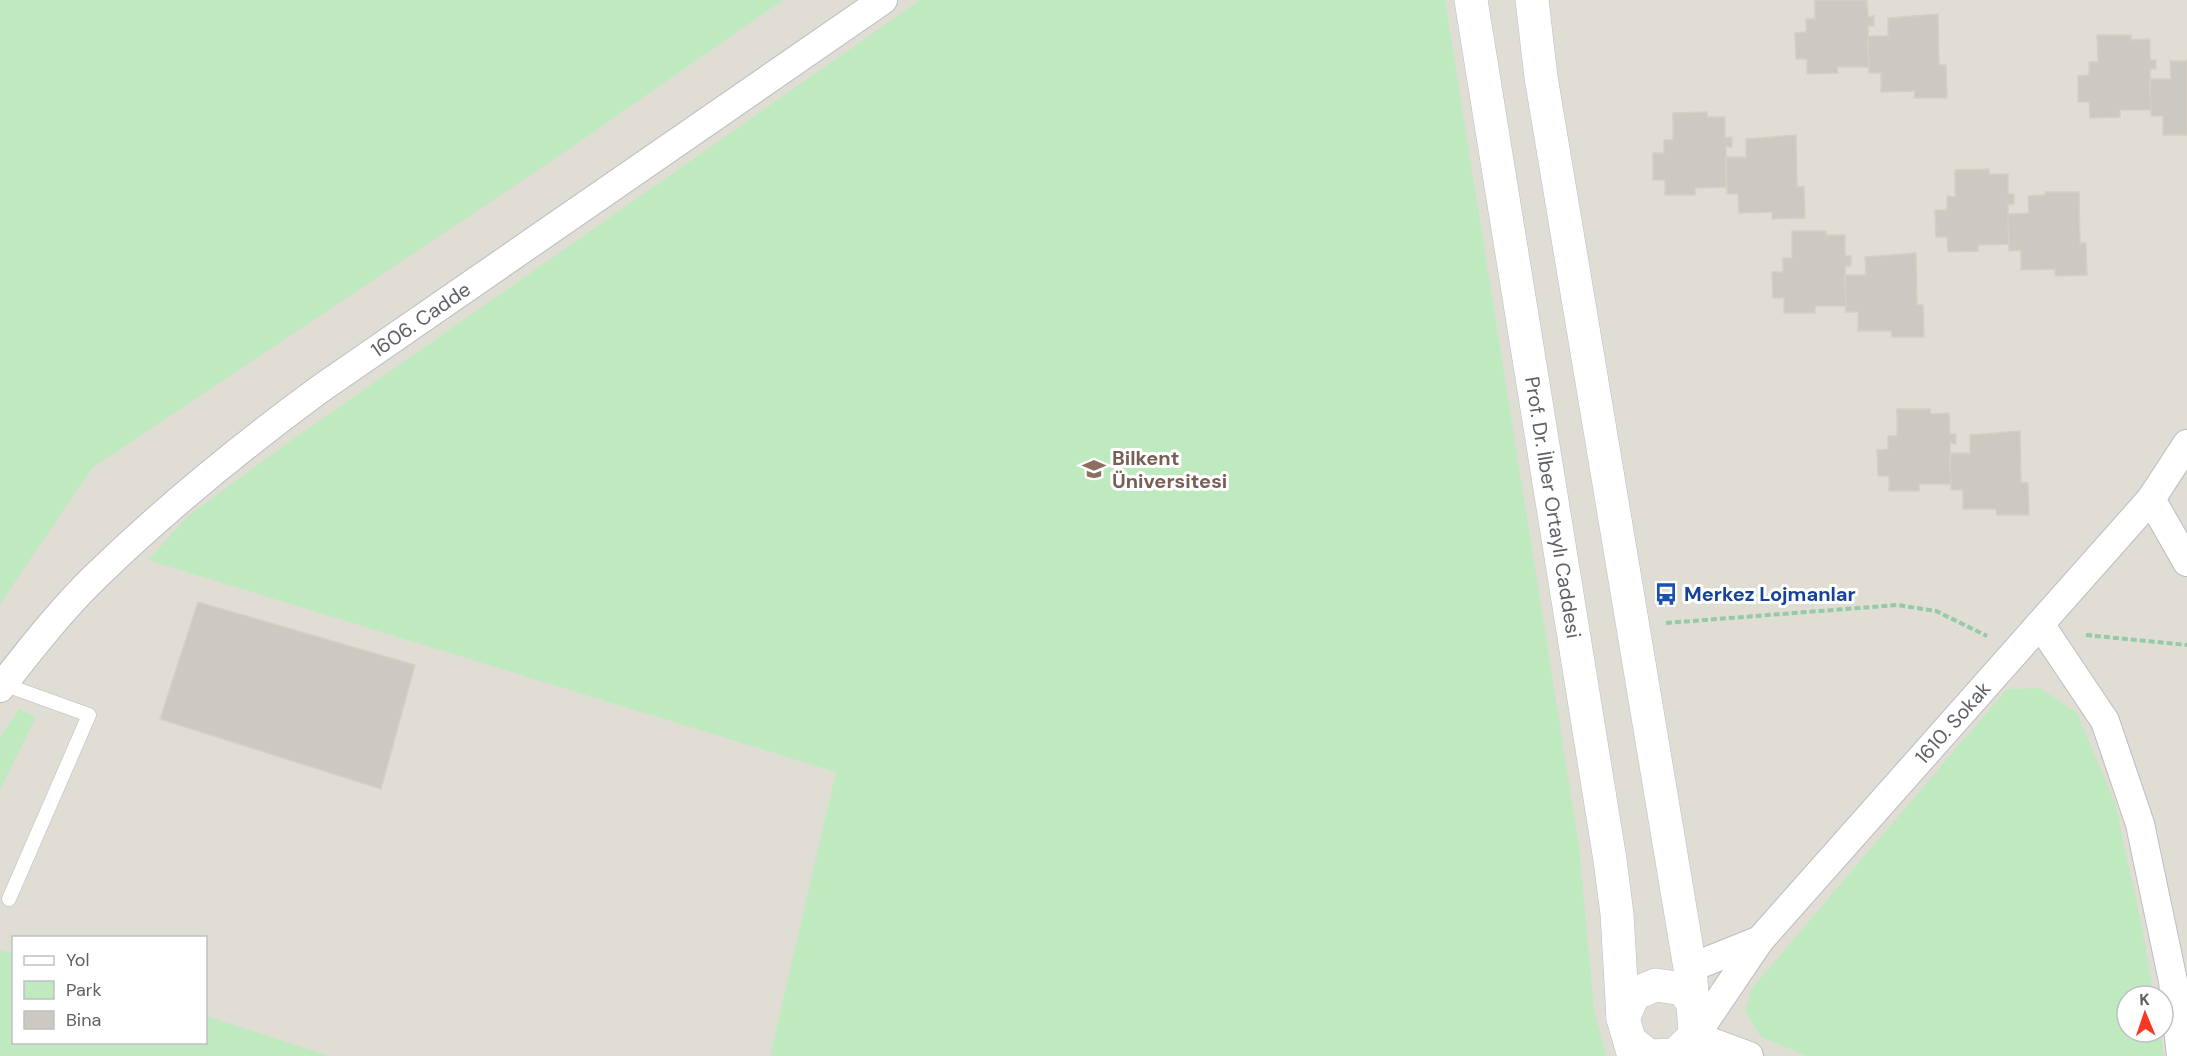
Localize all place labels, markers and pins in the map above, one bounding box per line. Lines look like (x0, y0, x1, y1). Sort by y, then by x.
place label: Bilkent Üniversitesi (1112, 445, 1227, 494)
school or university icon: Bilkent Üniversitesi (1081, 456, 1107, 482)
bus stop icon: Merkez Lojmanlar (1653, 581, 1679, 607)
place label: Merkez Lojmanlar (1684, 581, 1856, 607)

